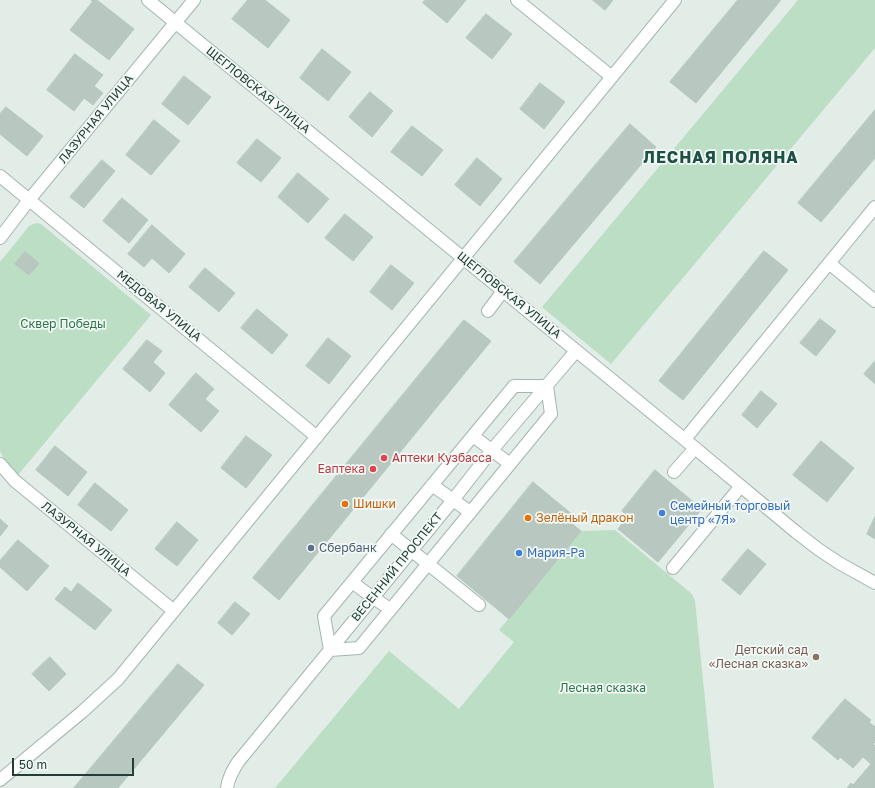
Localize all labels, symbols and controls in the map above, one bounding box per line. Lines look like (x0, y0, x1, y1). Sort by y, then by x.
street label: ЩЕГЛОВСКАЯ УЛИЦА (203, 44, 313, 136)
street label: ЛАЗУРНАЯ УЛИЦА (56, 72, 136, 166)
district label: ЛЕСНАЯ ПОЛЯНА (643, 148, 799, 168)
street label: ЩЕГЛОВСКАЯ УЛИЦА (454, 249, 564, 341)
street label: МЕДОВАЯ УЛИЦА (114, 267, 204, 345)
park label: Сквер Победы (20, 317, 106, 331)
place label: Аптеки Кузбасса (392, 451, 492, 465)
marker: Аптеки Кузбасса (379, 453, 389, 463)
place label: Еаптека (317, 462, 365, 476)
marker: Еаптека (368, 464, 378, 474)
place label: Шишки (353, 497, 396, 511)
street label: ЛАЗУРНАЯ УЛИЦА (39, 499, 133, 579)
marker: Шишки (340, 499, 350, 509)
place label: Семейный торговый центр «7Я» (670, 499, 790, 527)
marker: Семейный торговый центр «7Я» (657, 508, 667, 518)
street label: ВЕСЕННИЙ ПРОСПЕКТ (349, 509, 445, 625)
place label: Зелёный дракон (536, 511, 633, 525)
marker: Зелёный дракон (523, 513, 533, 523)
place label: Сбербанк (319, 541, 377, 555)
marker: Сбербанк (306, 543, 316, 553)
place label: Мария-Ра (527, 546, 585, 560)
marker: Мария-Ра (514, 548, 524, 558)
place label: Детский сад «Лесная сказка» (709, 643, 808, 671)
marker: Детский сад «Лесная сказка» (811, 652, 821, 662)
park label: Лесная сказка (560, 681, 646, 695)
scale bar (14, 750, 136, 776)
text: 50 m (19, 757, 47, 772)

